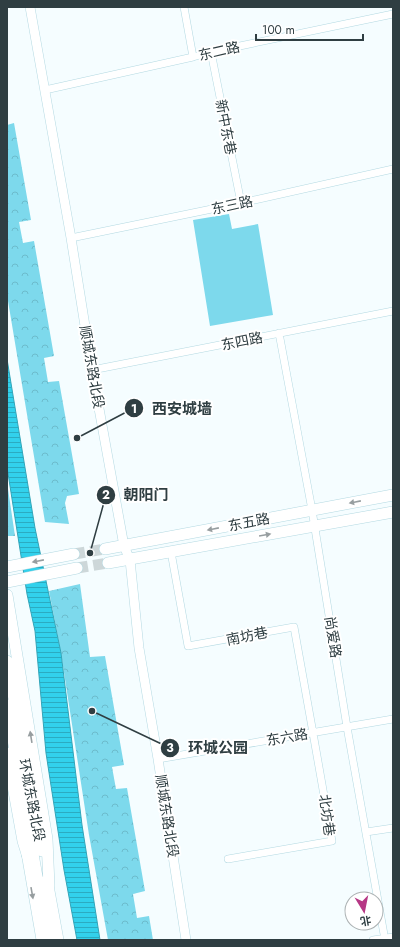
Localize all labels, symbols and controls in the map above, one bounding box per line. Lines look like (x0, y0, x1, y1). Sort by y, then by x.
scale bar (256, 16, 363, 42)
text: 100 m (262, 21, 295, 39)
street label: 东二路 (196, 37, 242, 65)
street label: 新中东巷 (211, 98, 241, 156)
street label: 东三路 (209, 191, 255, 219)
street label: 顺城东路北段 (75, 324, 109, 410)
street label: 东四路 (219, 327, 265, 355)
callout: 西安城墙 (124, 395, 220, 422)
text: 西安城墙 (152, 398, 212, 420)
text: 1 (131, 400, 137, 418)
callout: 朝阳门 (96, 482, 177, 509)
text: 朝阳门 (123, 484, 169, 506)
text: 2 (102, 486, 110, 504)
one-way arrow (349, 500, 361, 506)
street label: 东五路 (226, 508, 272, 536)
one-way arrow (207, 526, 219, 532)
one-way arrow (258, 532, 271, 538)
one-way arrow (32, 558, 44, 564)
street label: 尚爱路 (320, 615, 346, 659)
street label: 南坊巷 (224, 622, 270, 650)
street label: 东六路 (265, 724, 309, 750)
one-way arrow (27, 731, 33, 743)
callout: 环城公园 (160, 734, 256, 761)
text: 环城公园 (188, 737, 248, 759)
text: 3 (166, 739, 174, 757)
street label: 环城东路北段 (14, 757, 50, 843)
street label: 顺城东路北段 (151, 773, 183, 859)
street label: 北坊巷 (314, 793, 340, 837)
one-way arrow (29, 887, 35, 899)
north arrow (344, 891, 384, 931)
text: 北 (359, 912, 373, 930)

